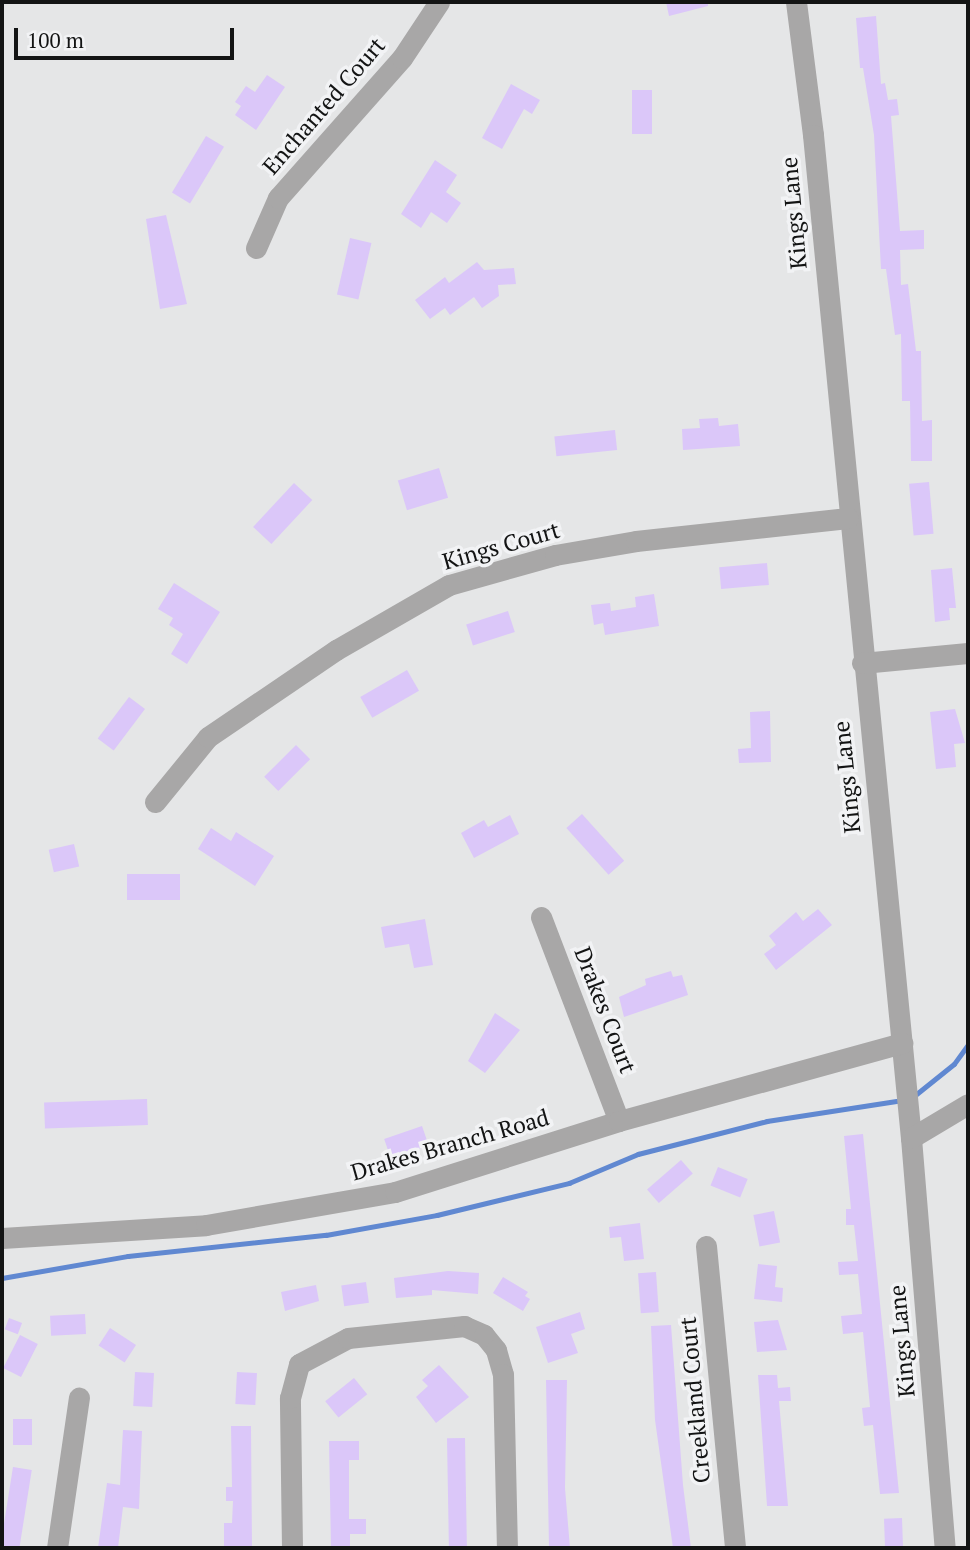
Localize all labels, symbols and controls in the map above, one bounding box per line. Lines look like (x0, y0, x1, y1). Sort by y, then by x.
scale bar (18, 14, 238, 58)
text: 100 m (27, 26, 84, 54)
street label: Enchanted Court (257, 32, 391, 180)
street label: Kings Lane (775, 156, 813, 270)
street label: Kings Court (439, 516, 563, 576)
street label: Kings Lane (827, 720, 867, 834)
street label: Drakes Court (568, 943, 642, 1077)
street label: Drakes Branch Road (348, 1104, 552, 1186)
street label: Kings Lane (883, 1284, 921, 1398)
street label: Creekland Court (674, 1316, 716, 1484)

